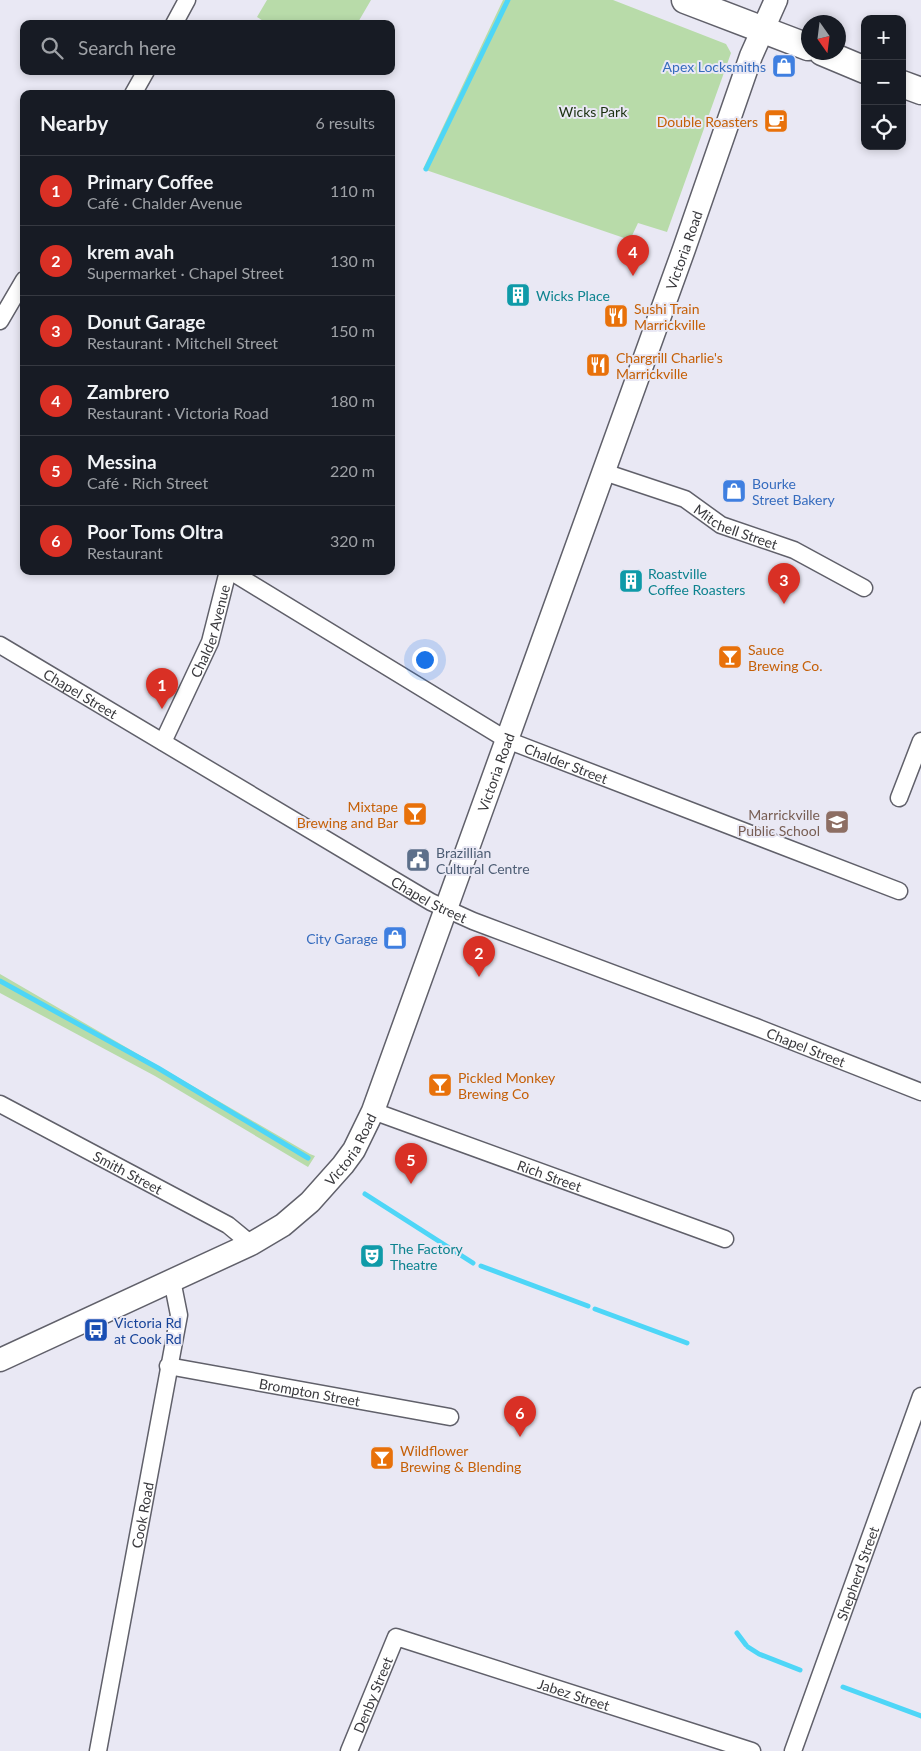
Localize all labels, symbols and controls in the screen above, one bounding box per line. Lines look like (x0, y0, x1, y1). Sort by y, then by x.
north arrow (801, 15, 846, 60)
map controls (861, 15, 906, 150)
button: + (861, 15, 906, 60)
search box (20, 20, 395, 75)
icon: search (38, 34, 66, 62)
text: Search here (78, 36, 176, 59)
shop icon: Apex Locksmiths (771, 53, 797, 79)
place label: Apex Locksmiths (663, 58, 766, 75)
button: − (861, 60, 906, 105)
park label: Wicks Park (559, 103, 628, 120)
button: locate (861, 105, 906, 150)
cafe icon: Double Roasters (763, 108, 789, 134)
text: Nearby (40, 110, 108, 135)
text: 6 results (315, 113, 375, 132)
place label: Double Roasters (657, 113, 758, 130)
text: Primary Coffee (87, 170, 213, 193)
text: 1 (51, 181, 61, 200)
text: 110 m (330, 181, 375, 200)
text: Café · Chalder Avenue (87, 193, 242, 212)
street label: Victoria Road (662, 208, 705, 292)
pin: 4 (617, 235, 649, 276)
text: krem avah (87, 240, 174, 263)
text: 2 (51, 251, 61, 270)
text: 130 m (330, 251, 375, 270)
text: Supermarket · Chapel Street (87, 263, 284, 282)
building icon: Wicks Place (505, 282, 531, 308)
place label: Wicks Place (536, 287, 610, 304)
place label: Sushi Train Marrickville (634, 300, 706, 333)
restaurant icon: Sushi Train Marrickville (603, 303, 629, 329)
text: Donut Garage (87, 310, 205, 333)
text: 3 (51, 321, 61, 340)
text: 150 m (330, 321, 375, 340)
text: Restaurant · Mitchell Street (87, 333, 278, 352)
place label: Chargrill Charlie's Marrickville (616, 349, 723, 382)
restaurant icon: Chargrill Charlie's Marrickville (585, 352, 611, 378)
text: Zambrero (87, 380, 170, 403)
text: 4 (51, 391, 61, 410)
text: 180 m (330, 391, 375, 410)
text: Restaurant · Victoria Road (87, 403, 269, 422)
text: Messina (87, 450, 157, 473)
text: 5 (51, 461, 61, 480)
text: 220 m (330, 461, 375, 480)
text: Café · Rich Street (87, 473, 208, 492)
place label: Bourke Street Bakery (752, 475, 836, 508)
shop icon: Bourke Street Bakery (721, 478, 747, 504)
street label: Mitchell Street (691, 500, 780, 552)
text: Poor Toms Oltra (87, 520, 223, 543)
text: 6 (51, 531, 61, 550)
text: 320 m (330, 531, 375, 550)
text: Restaurant (87, 543, 163, 562)
pin: 3 (768, 563, 800, 604)
place label: Roastville Coffee Roasters (648, 565, 745, 598)
building icon: Roastville Coffee Roasters (618, 568, 644, 594)
street label: Chalder Avenue (186, 583, 233, 680)
place label: Sauce Brewing Co. (748, 641, 823, 674)
bar icon: Sauce Brewing Co. (717, 644, 743, 670)
your location (412, 647, 438, 673)
street label: Chapel Street (41, 665, 121, 722)
pin: 1 (146, 668, 178, 709)
street label: Victoria Road (473, 730, 517, 814)
street label: Chalder Street (522, 739, 610, 787)
place label: Mixtape Brewing and Bar (297, 798, 398, 831)
bar icon: Mixtape Brewing and Bar (402, 801, 428, 827)
place label: Marrickville Public School (738, 806, 820, 839)
school or university icon: Marrickville Public School (824, 809, 850, 835)
place label: Brazillian Cultural Centre (436, 844, 530, 877)
public building icon: Brazillian Cultural Centre (405, 847, 431, 873)
street label: Chapel Street (388, 872, 470, 926)
shop icon: City Garage (382, 925, 408, 951)
place label: City Garage (306, 930, 378, 947)
pin: 2 (463, 936, 495, 977)
street label: Chapel Street (764, 1024, 848, 1070)
place label: Pickled Monkey Brewing Co (458, 1069, 556, 1102)
bar icon: Pickled Monkey Brewing Co (427, 1072, 453, 1098)
street label: Victoria Road (321, 1110, 379, 1189)
pin: 5 (395, 1143, 427, 1184)
street label: Smith Street (91, 1147, 165, 1197)
street label: Rich Street (515, 1156, 584, 1195)
place label: The Factory Theatre (390, 1240, 464, 1273)
theatre icon: The Factory Theatre (359, 1243, 385, 1269)
place label: Victoria Rd at Cook Rd (114, 1314, 182, 1347)
bus stop icon: Victoria Rd at Cook Rd (83, 1317, 109, 1343)
street label: Brompton Street (258, 1374, 361, 1409)
pin: 6 (504, 1396, 536, 1437)
place label: Wildflower Brewing & Blending (400, 1442, 521, 1475)
bar icon: Wildflower Brewing & Blending (369, 1445, 395, 1471)
street label: Cook Road (127, 1481, 156, 1549)
street label: Shepherd Street (832, 1524, 882, 1623)
street label: Denby Street (349, 1654, 396, 1735)
street label: Jabez Street (536, 1674, 612, 1713)

